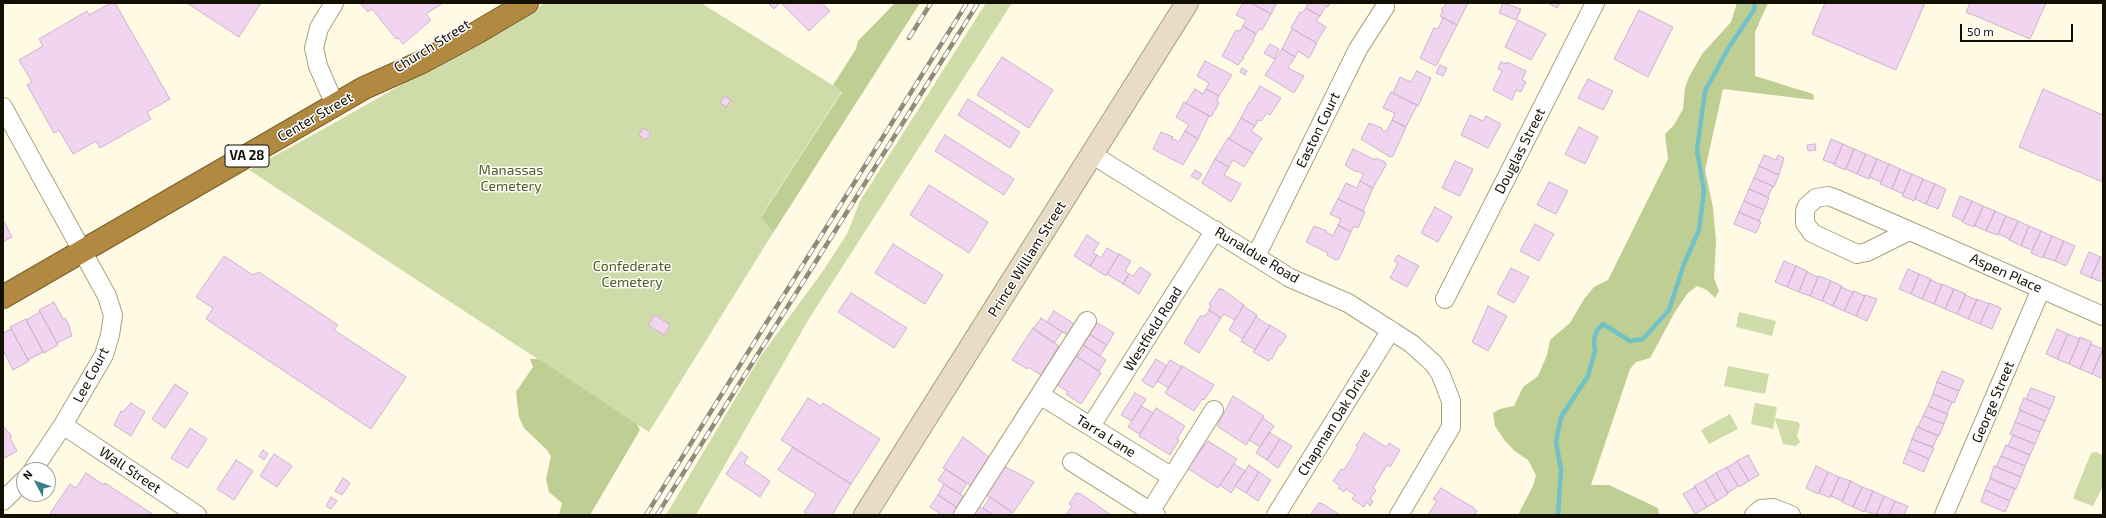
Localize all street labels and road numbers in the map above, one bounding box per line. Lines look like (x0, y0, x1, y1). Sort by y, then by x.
street label: Church Street (391, 16, 473, 76)
street label: Center Street (274, 89, 356, 145)
street label: Easton Court (1292, 89, 1344, 171)
street label: Douglas Street (1491, 105, 1549, 197)
road number: VA 28 (225, 145, 269, 167)
street label: Prince William Street (985, 198, 1069, 320)
street label: Runaldue Road (1212, 223, 1302, 287)
street label: Aspen Place (1967, 250, 2045, 296)
street label: Westfield Road (1120, 284, 1186, 374)
street label: Lee Court (69, 344, 113, 406)
street label: George Street (1968, 359, 2018, 445)
street label: Chapman Oak Drive (1294, 365, 1374, 479)
street label: Tarra Lane (1073, 411, 1139, 461)
street label: Wall Street (96, 443, 164, 497)

